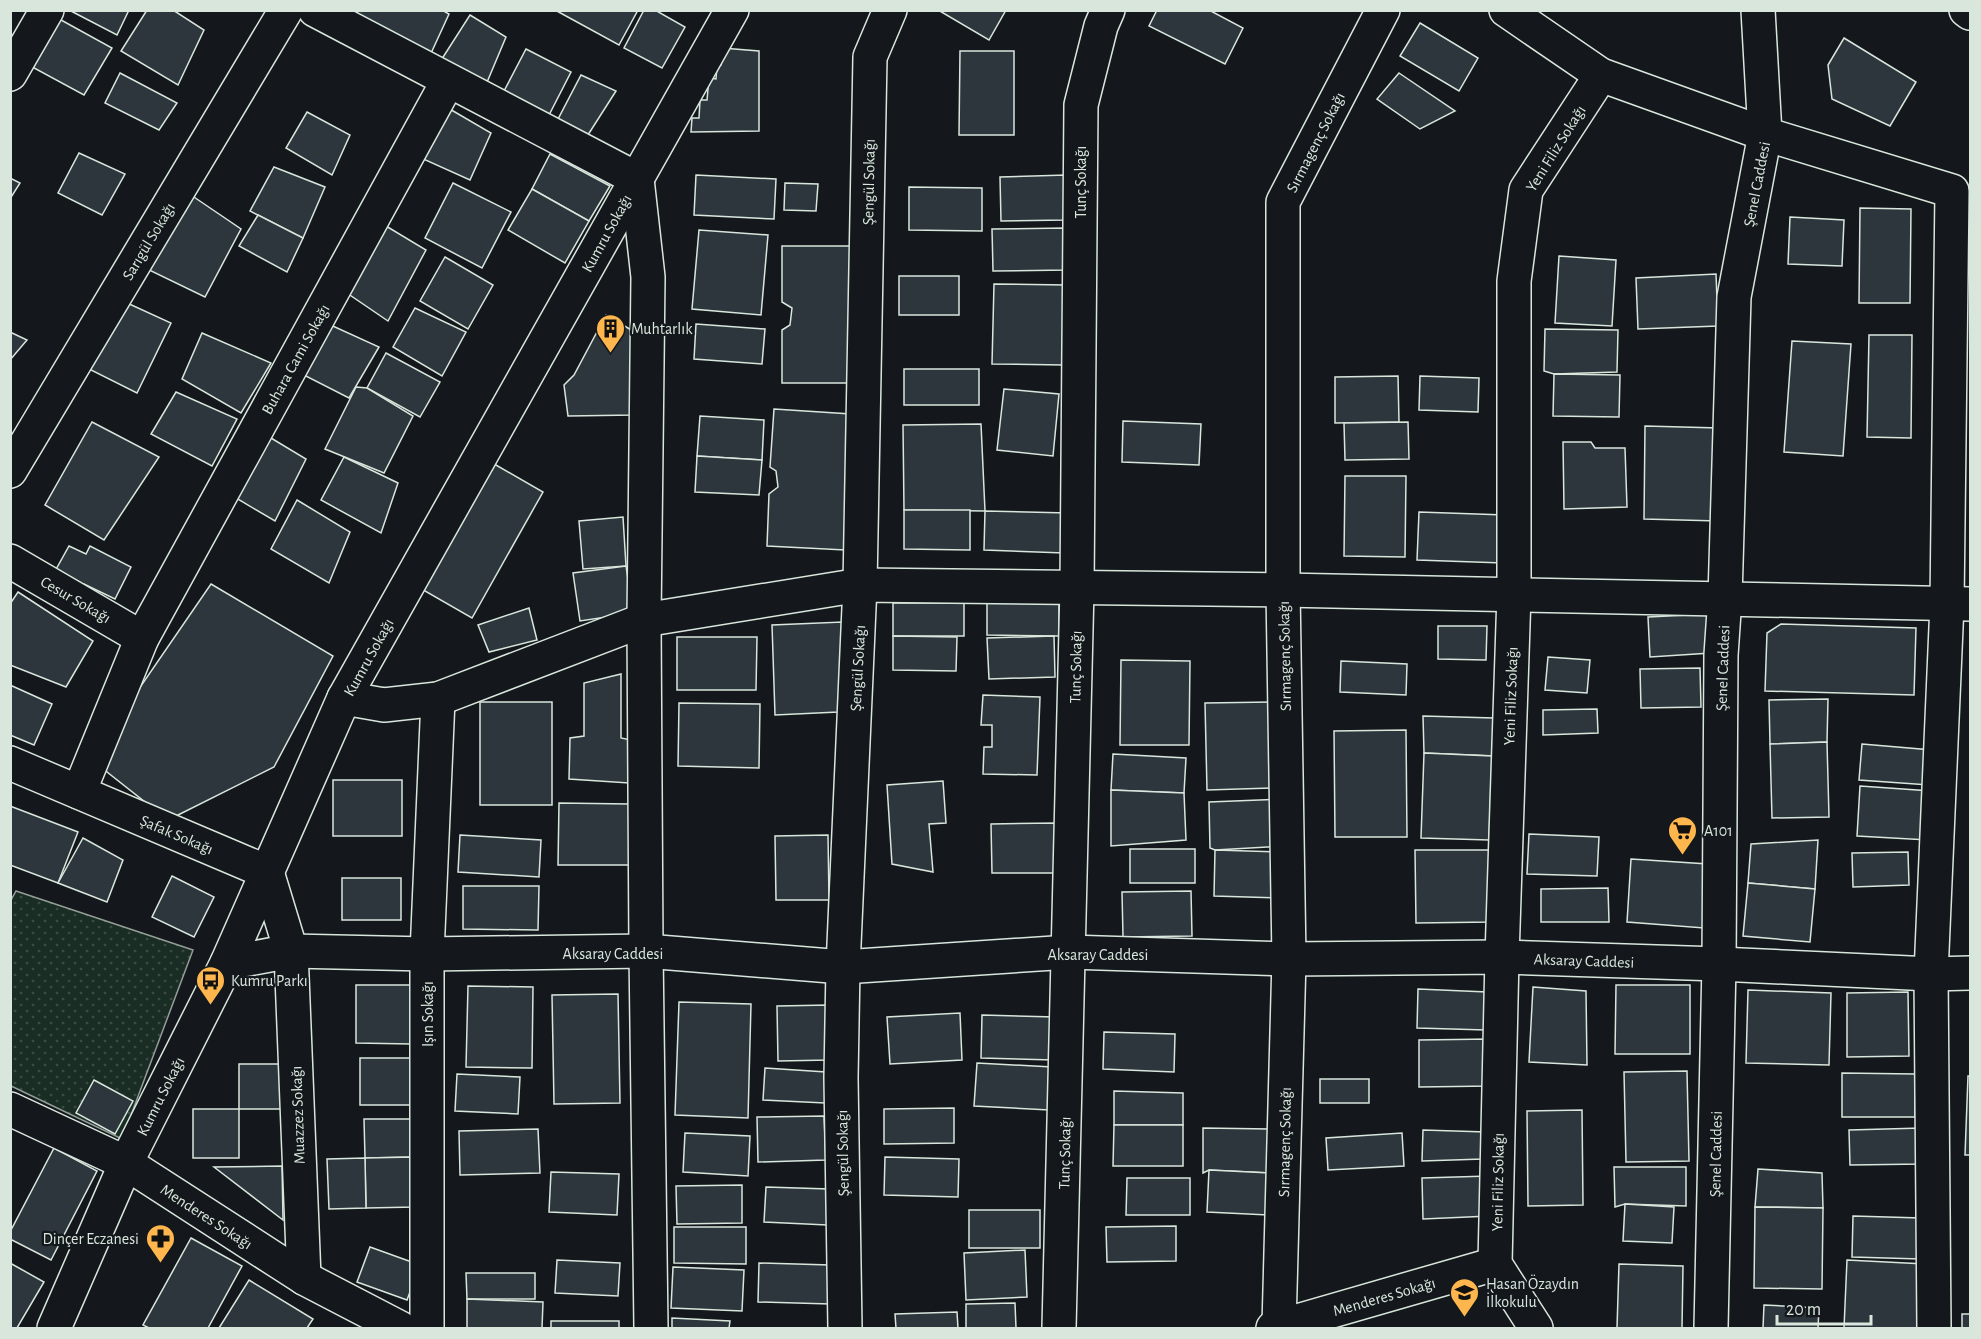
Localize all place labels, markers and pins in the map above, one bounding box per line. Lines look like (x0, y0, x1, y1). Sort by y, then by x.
building icon: Muhtarlık (594, 312, 626, 354)
place label: Muhtarlık (631, 321, 693, 337)
supermarket icon: A101 (1667, 814, 1699, 856)
place label: A101 (1704, 823, 1733, 839)
bus stop icon: Kumru Parkı (194, 964, 226, 1006)
place label: Kumru Parkı (231, 973, 308, 989)
pharmacy icon: Dinçer Eczanesi (144, 1222, 176, 1264)
place label: Dinçer Eczanesi (42, 1231, 139, 1247)
place label: Hasan Özaydın İlkokulu (1486, 1274, 1579, 1310)
school or university icon: Hasan Özaydın İlkokulu (1449, 1276, 1481, 1318)

